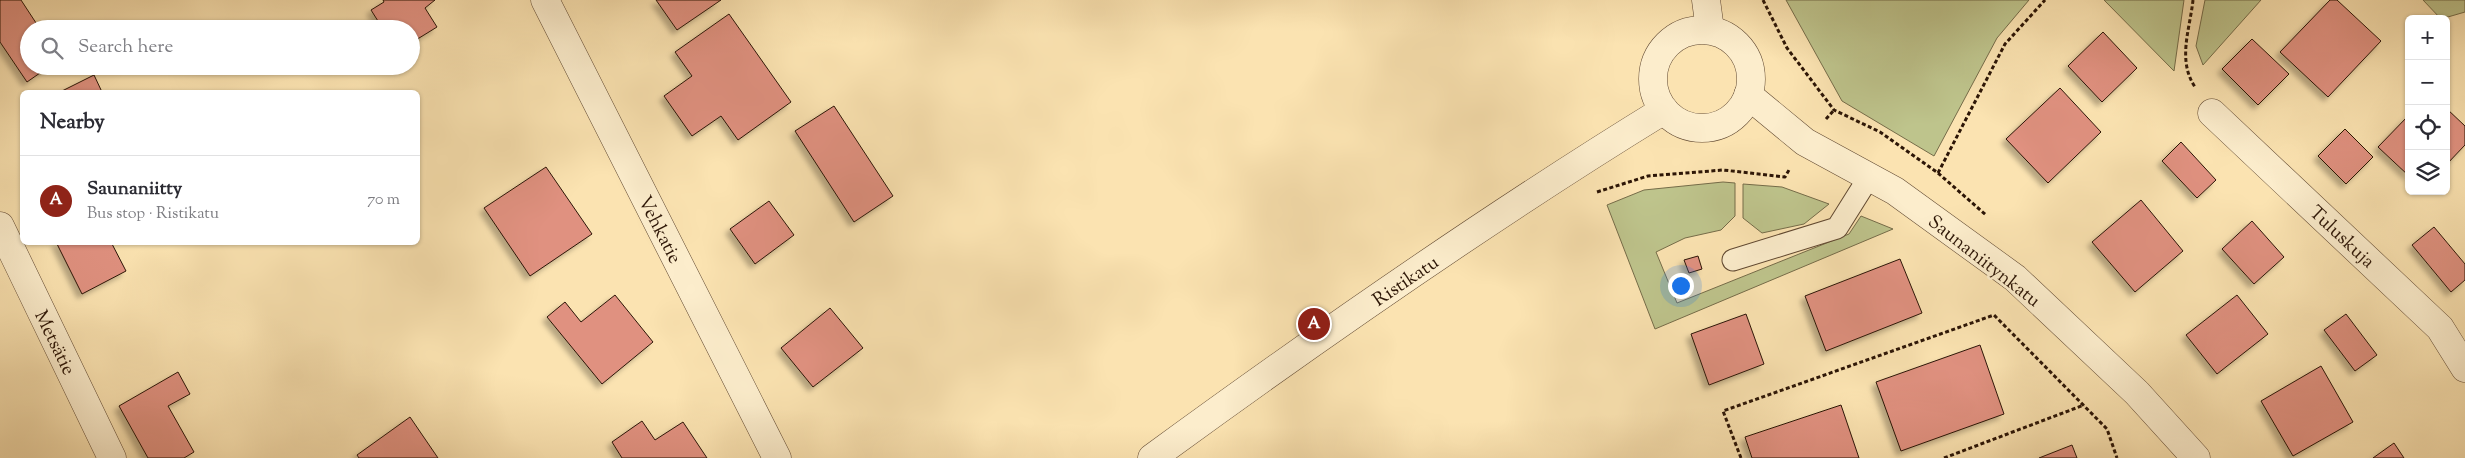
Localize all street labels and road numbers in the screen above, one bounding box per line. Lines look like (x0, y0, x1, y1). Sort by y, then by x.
street label: Vehkatie (630, 191, 687, 269)
street label: Tuluskuja (2302, 200, 2380, 276)
street label: Saunaniitynkatu (1921, 209, 2045, 315)
street label: Ristikatu (1368, 250, 1445, 314)
street label: Metsätie (26, 306, 81, 380)

